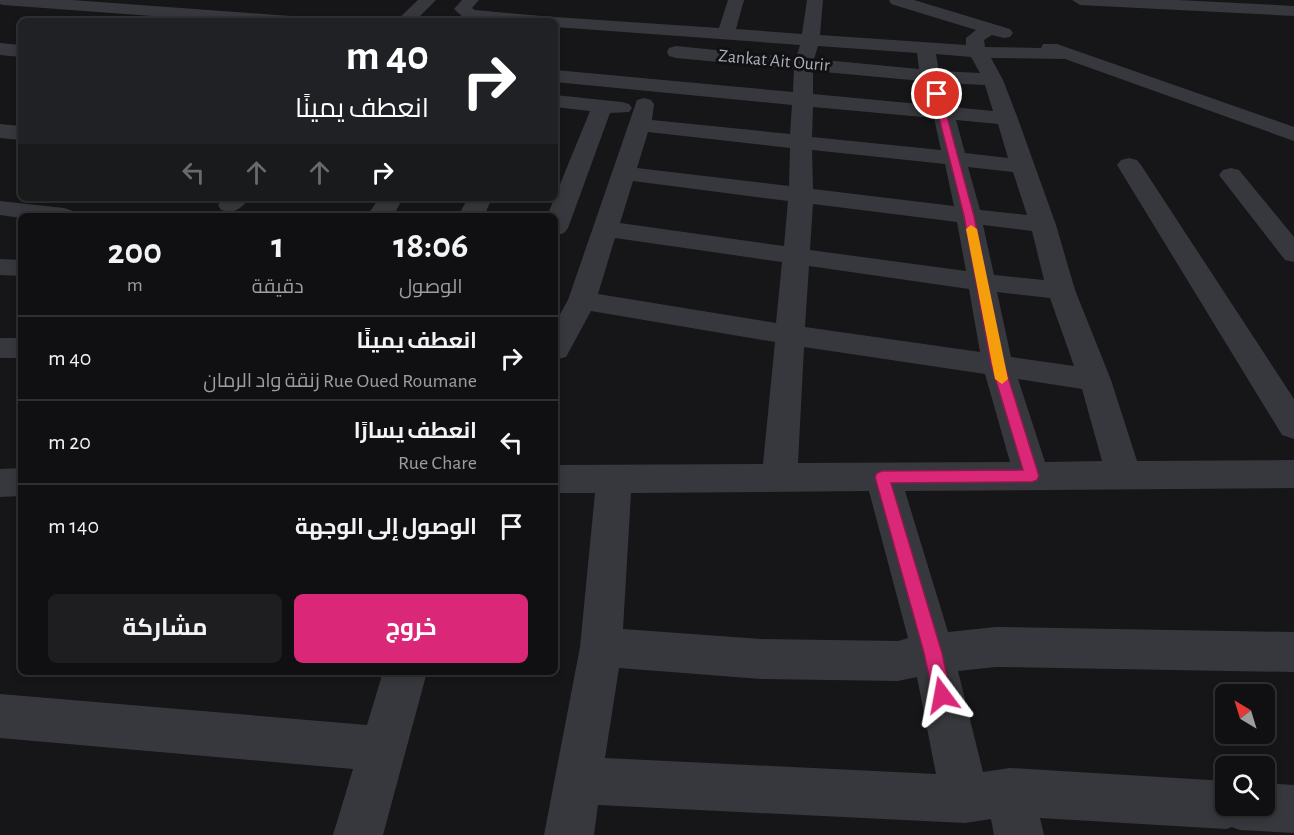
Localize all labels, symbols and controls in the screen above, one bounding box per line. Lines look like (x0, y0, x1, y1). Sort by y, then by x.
text: 40 m (346, 35, 429, 77)
icon: right (450, 42, 528, 120)
street label: Zankat Ait Ourir (718, 47, 831, 75)
pin (911, 68, 962, 119)
icon: arrive (920, 77, 953, 110)
text: انعطف يمينًا (295, 95, 429, 122)
icon: left (177, 156, 210, 189)
icon: ahead (240, 156, 273, 189)
icon: ahead (303, 156, 336, 189)
icon: right (366, 156, 399, 189)
text: 1 (271, 228, 284, 264)
text: 18:06 (393, 228, 468, 264)
text: 200 (108, 234, 162, 270)
text: m (127, 275, 143, 295)
text: دقيقة (252, 277, 304, 297)
text: الوصول (399, 277, 463, 297)
text: انعطف يمينًا (356, 330, 477, 352)
icon: right (495, 342, 528, 375)
text: 40 m (48, 347, 91, 369)
text: Rue Oued Roumane زنقة واد الرمان (203, 371, 477, 391)
text: انعطف يسارًا (354, 420, 477, 442)
icon: left (495, 426, 528, 459)
text: 20 m (48, 431, 91, 453)
text: Rue Chare (398, 453, 477, 473)
icon: arrive (495, 510, 528, 543)
text: 140 m (48, 515, 99, 537)
text: الوصول إلى الوجهة (295, 516, 477, 538)
button: مشاركة (48, 594, 282, 663)
button: خروج (294, 594, 528, 663)
position arrow (910, 663, 974, 727)
north arrow (1215, 684, 1275, 744)
map controls (1215, 684, 1275, 816)
button: search (1215, 756, 1275, 816)

